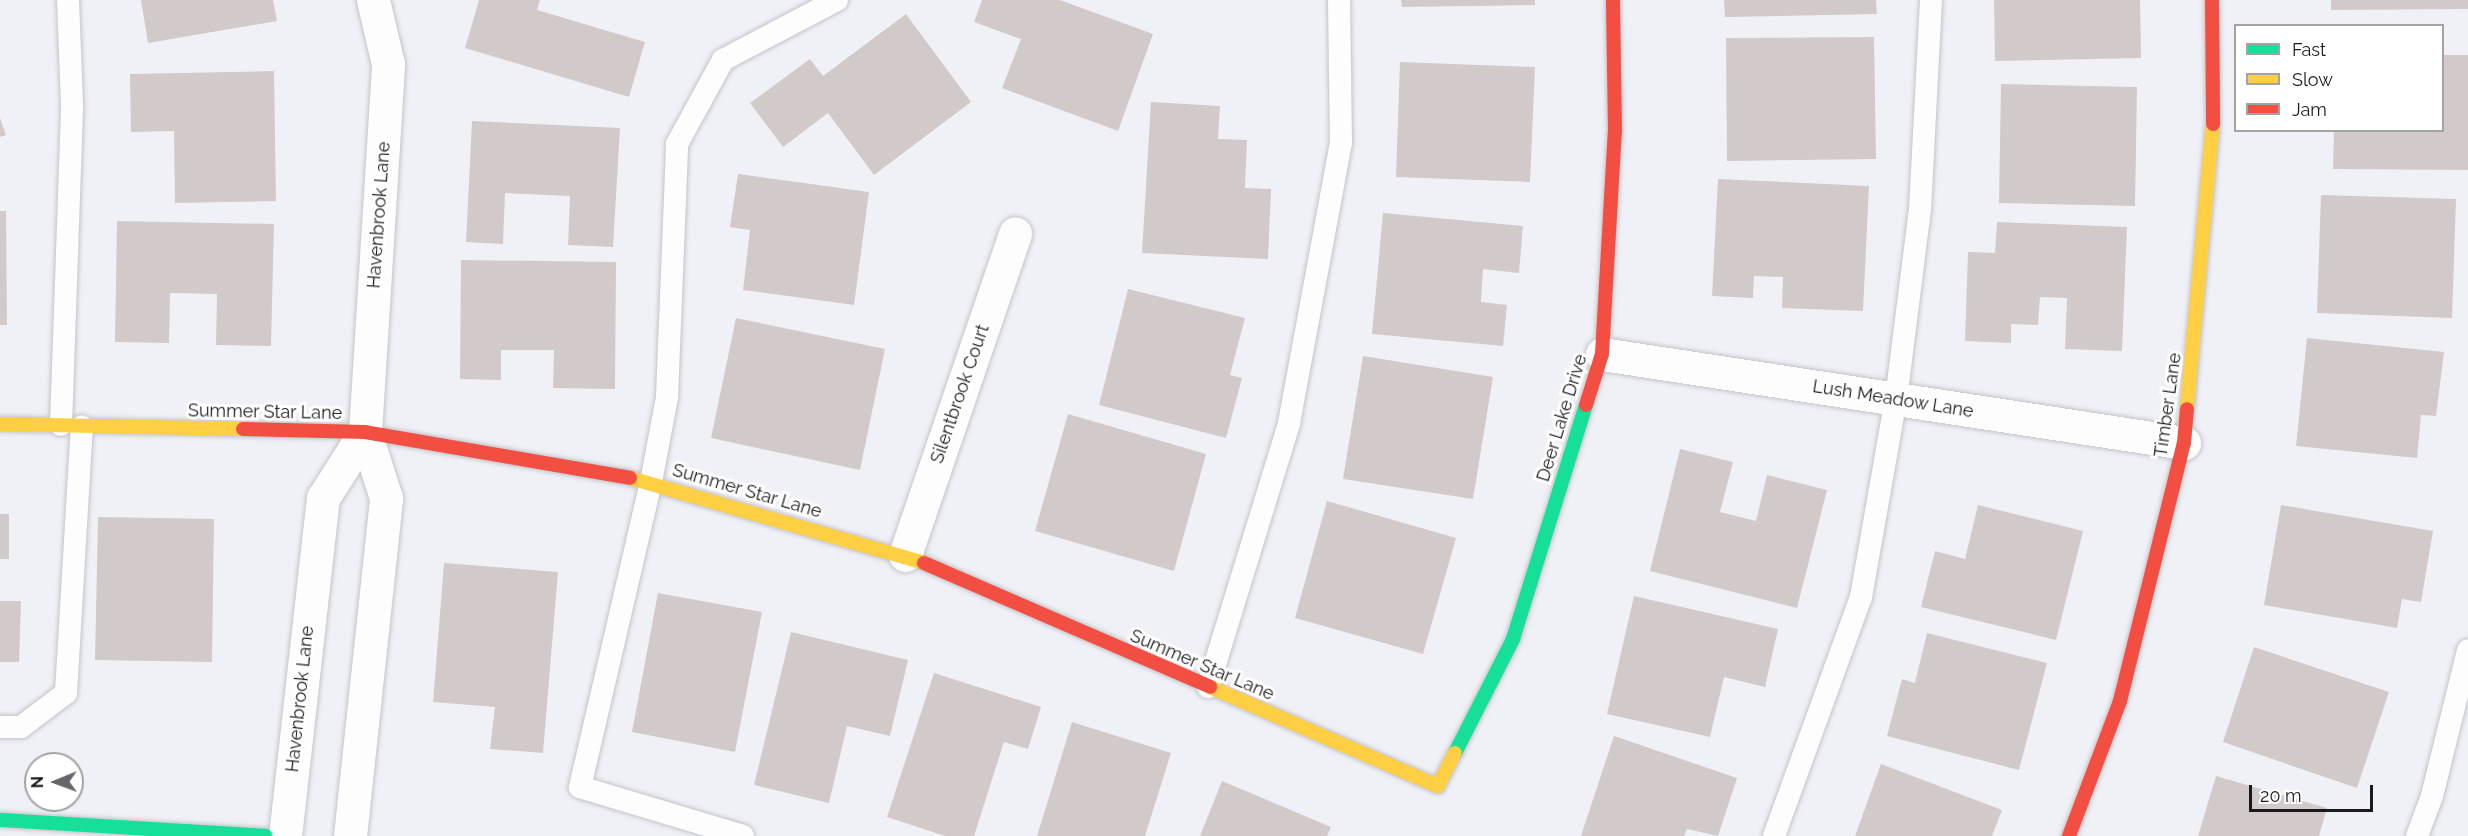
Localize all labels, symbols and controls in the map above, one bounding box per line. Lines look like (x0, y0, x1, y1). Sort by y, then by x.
legend (2234, 24, 2444, 132)
text: Fast (2292, 39, 2326, 60)
text: Slow (2292, 69, 2333, 90)
text: Jam (2292, 99, 2327, 120)
street label: Havenbrook Lane (363, 141, 395, 289)
street label: Silentbrook Court (926, 322, 994, 466)
street label: Timber Lane (2150, 351, 2186, 459)
street label: Deer Lake Drive (1532, 352, 1592, 484)
street label: Lush Meadow Lane (1811, 376, 1975, 422)
street label: Summer Star Lane (187, 400, 343, 424)
street label: Summer Star Lane (669, 459, 825, 523)
street label: Havenbrook Lane (282, 625, 318, 773)
street label: Summer Star Lane (1126, 625, 1278, 705)
north arrow (24, 752, 84, 812)
scale bar (2252, 773, 2376, 811)
text: N (28, 776, 47, 789)
text: 20 m (2260, 785, 2302, 806)

